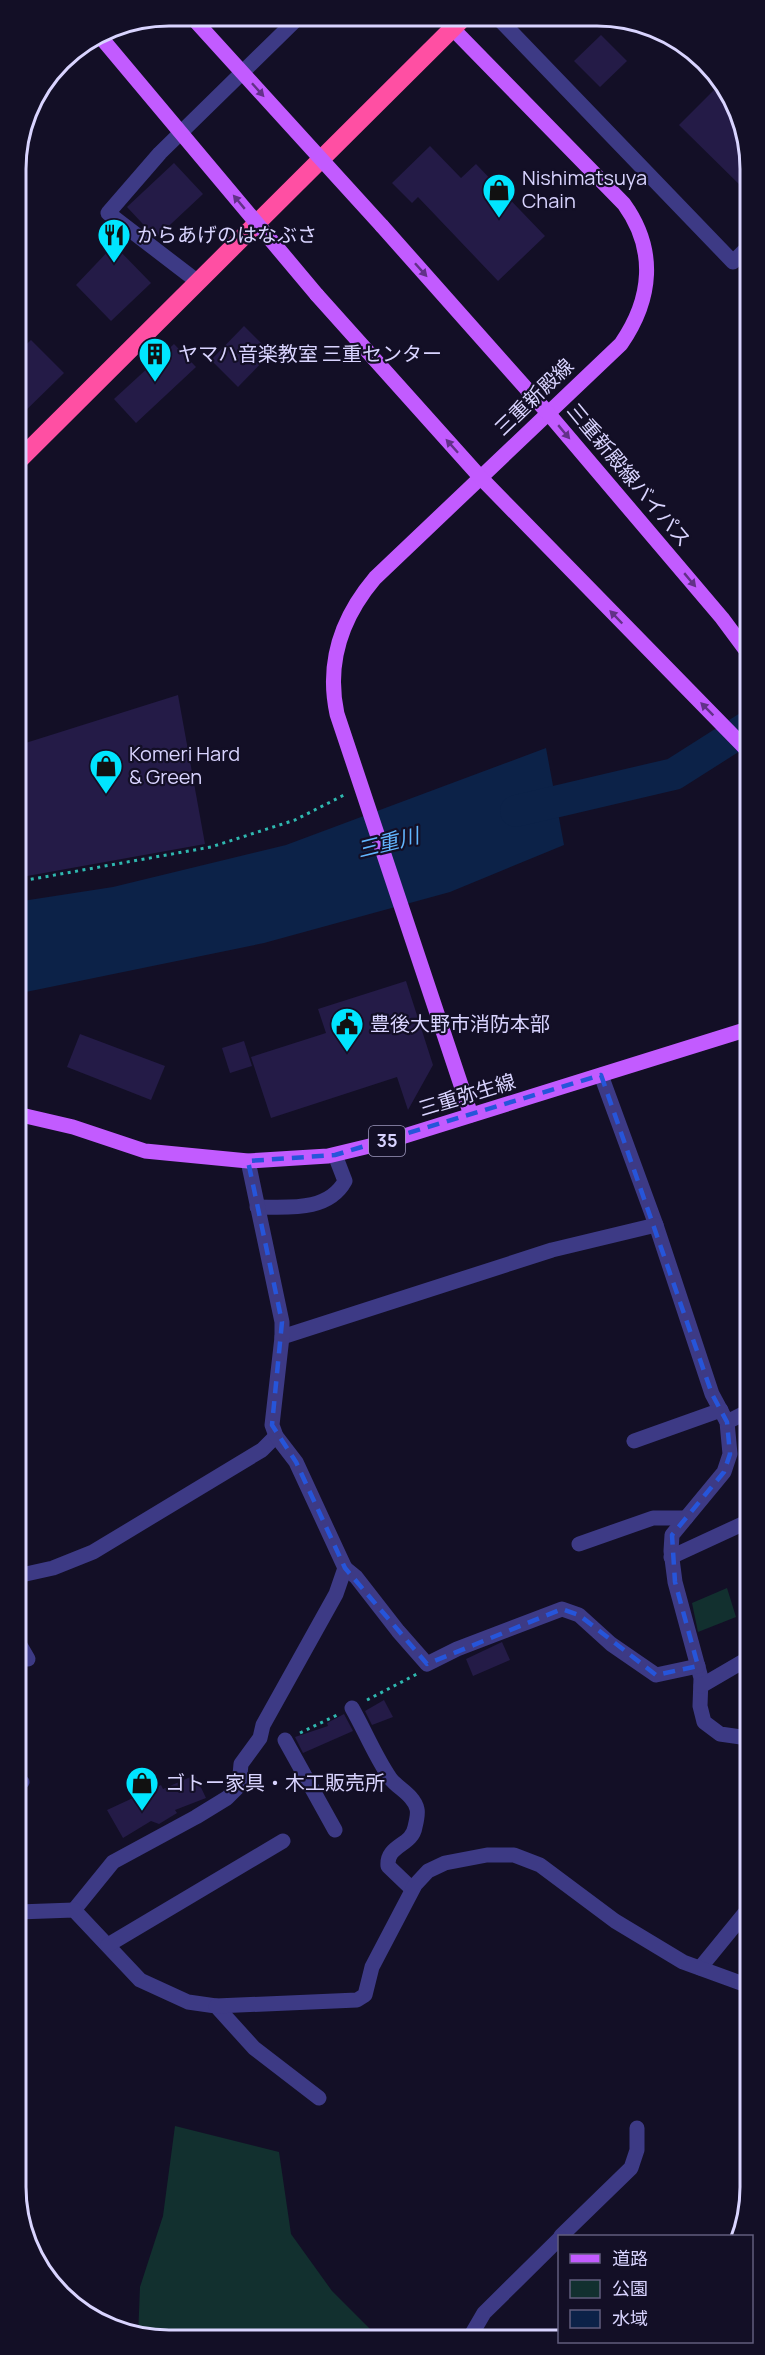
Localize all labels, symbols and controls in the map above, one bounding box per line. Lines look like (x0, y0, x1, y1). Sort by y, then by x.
one-way arrow (251, 82, 265, 97)
place label: Nishimatsuya Chain (522, 164, 647, 214)
shop icon: Nishimatsuya Chain (481, 172, 517, 219)
one-way arrow (233, 195, 246, 210)
restaurant icon: からあげのはなぶさ (96, 217, 132, 264)
place label: からあげのはなぶさ (137, 221, 317, 248)
one-way arrow (414, 262, 427, 278)
building icon: ヤマハ音楽教室 三重センター (137, 336, 173, 383)
place label: ヤマハ音楽教室 三重センター (178, 340, 442, 367)
street label: 三重新殿線 (488, 352, 579, 441)
street label: 三重新殿線バイパス (561, 397, 697, 552)
one-way arrow (557, 424, 570, 439)
one-way arrow (446, 439, 459, 454)
one-way arrow (683, 572, 696, 587)
one-way arrow (610, 610, 624, 624)
one-way arrow (700, 703, 714, 717)
place label: Komeri Hard & Green (129, 740, 240, 790)
shop icon: Komeri Hard & Green (88, 748, 124, 795)
water label: 三重川 (354, 820, 424, 863)
public building icon: 豊後大野市消防本部 (329, 1006, 365, 1053)
place label: 豊後大野市消防本部 (370, 1010, 550, 1037)
street label: 三重弥生線 (415, 1067, 519, 1122)
road number: 35 (369, 1126, 405, 1156)
shop icon: ゴトー家具・木工販売所 (124, 1765, 160, 1812)
place label: ゴトー家具・木工販売所 (165, 1769, 385, 1796)
legend (558, 2235, 753, 2343)
text: 道路 (612, 2246, 648, 2270)
text: 公園 (612, 2276, 648, 2300)
text: 水域 (612, 2306, 648, 2330)

